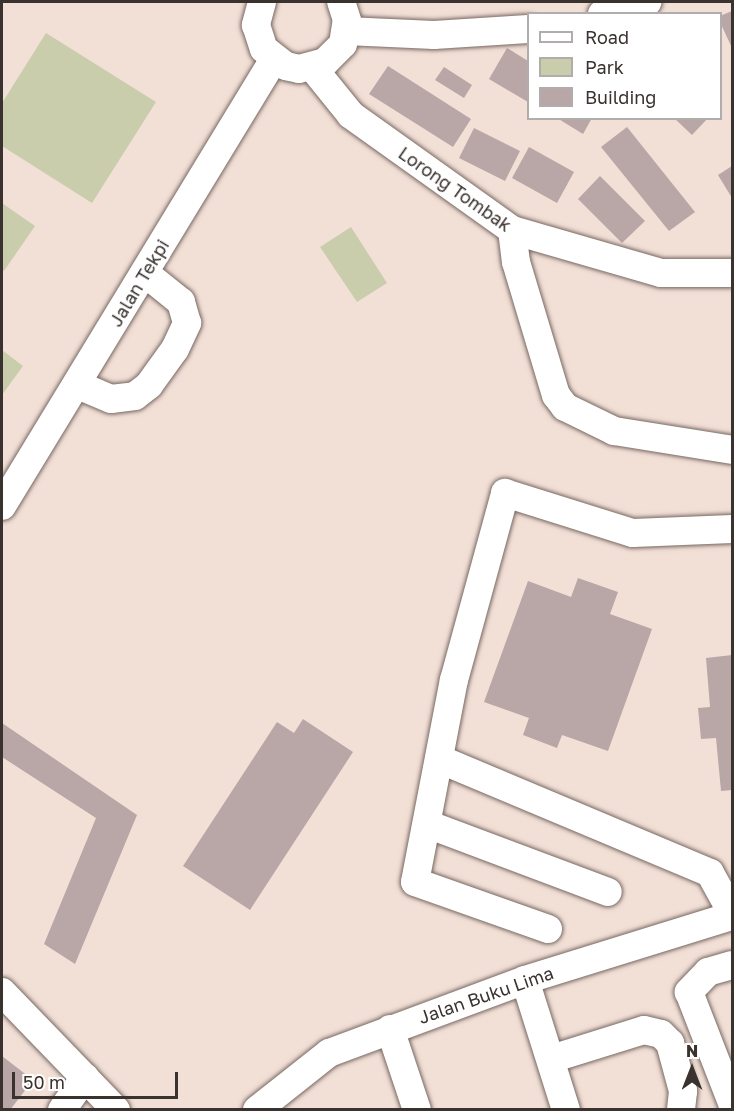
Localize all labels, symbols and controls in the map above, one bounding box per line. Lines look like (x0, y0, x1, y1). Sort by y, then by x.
legend (527, 12, 722, 120)
text: Road (585, 26, 629, 48)
text: Park (585, 56, 624, 78)
text: Building (585, 86, 656, 108)
street label: Lorong Tombak (394, 142, 516, 236)
street label: Jalan Tekpi (105, 236, 173, 330)
street label: Jalan Buku Lima (416, 962, 556, 1028)
north arrow (662, 1039, 722, 1099)
text: N (686, 1041, 698, 1061)
scale bar (15, 1060, 182, 1098)
text: 50 m (23, 1071, 65, 1093)

